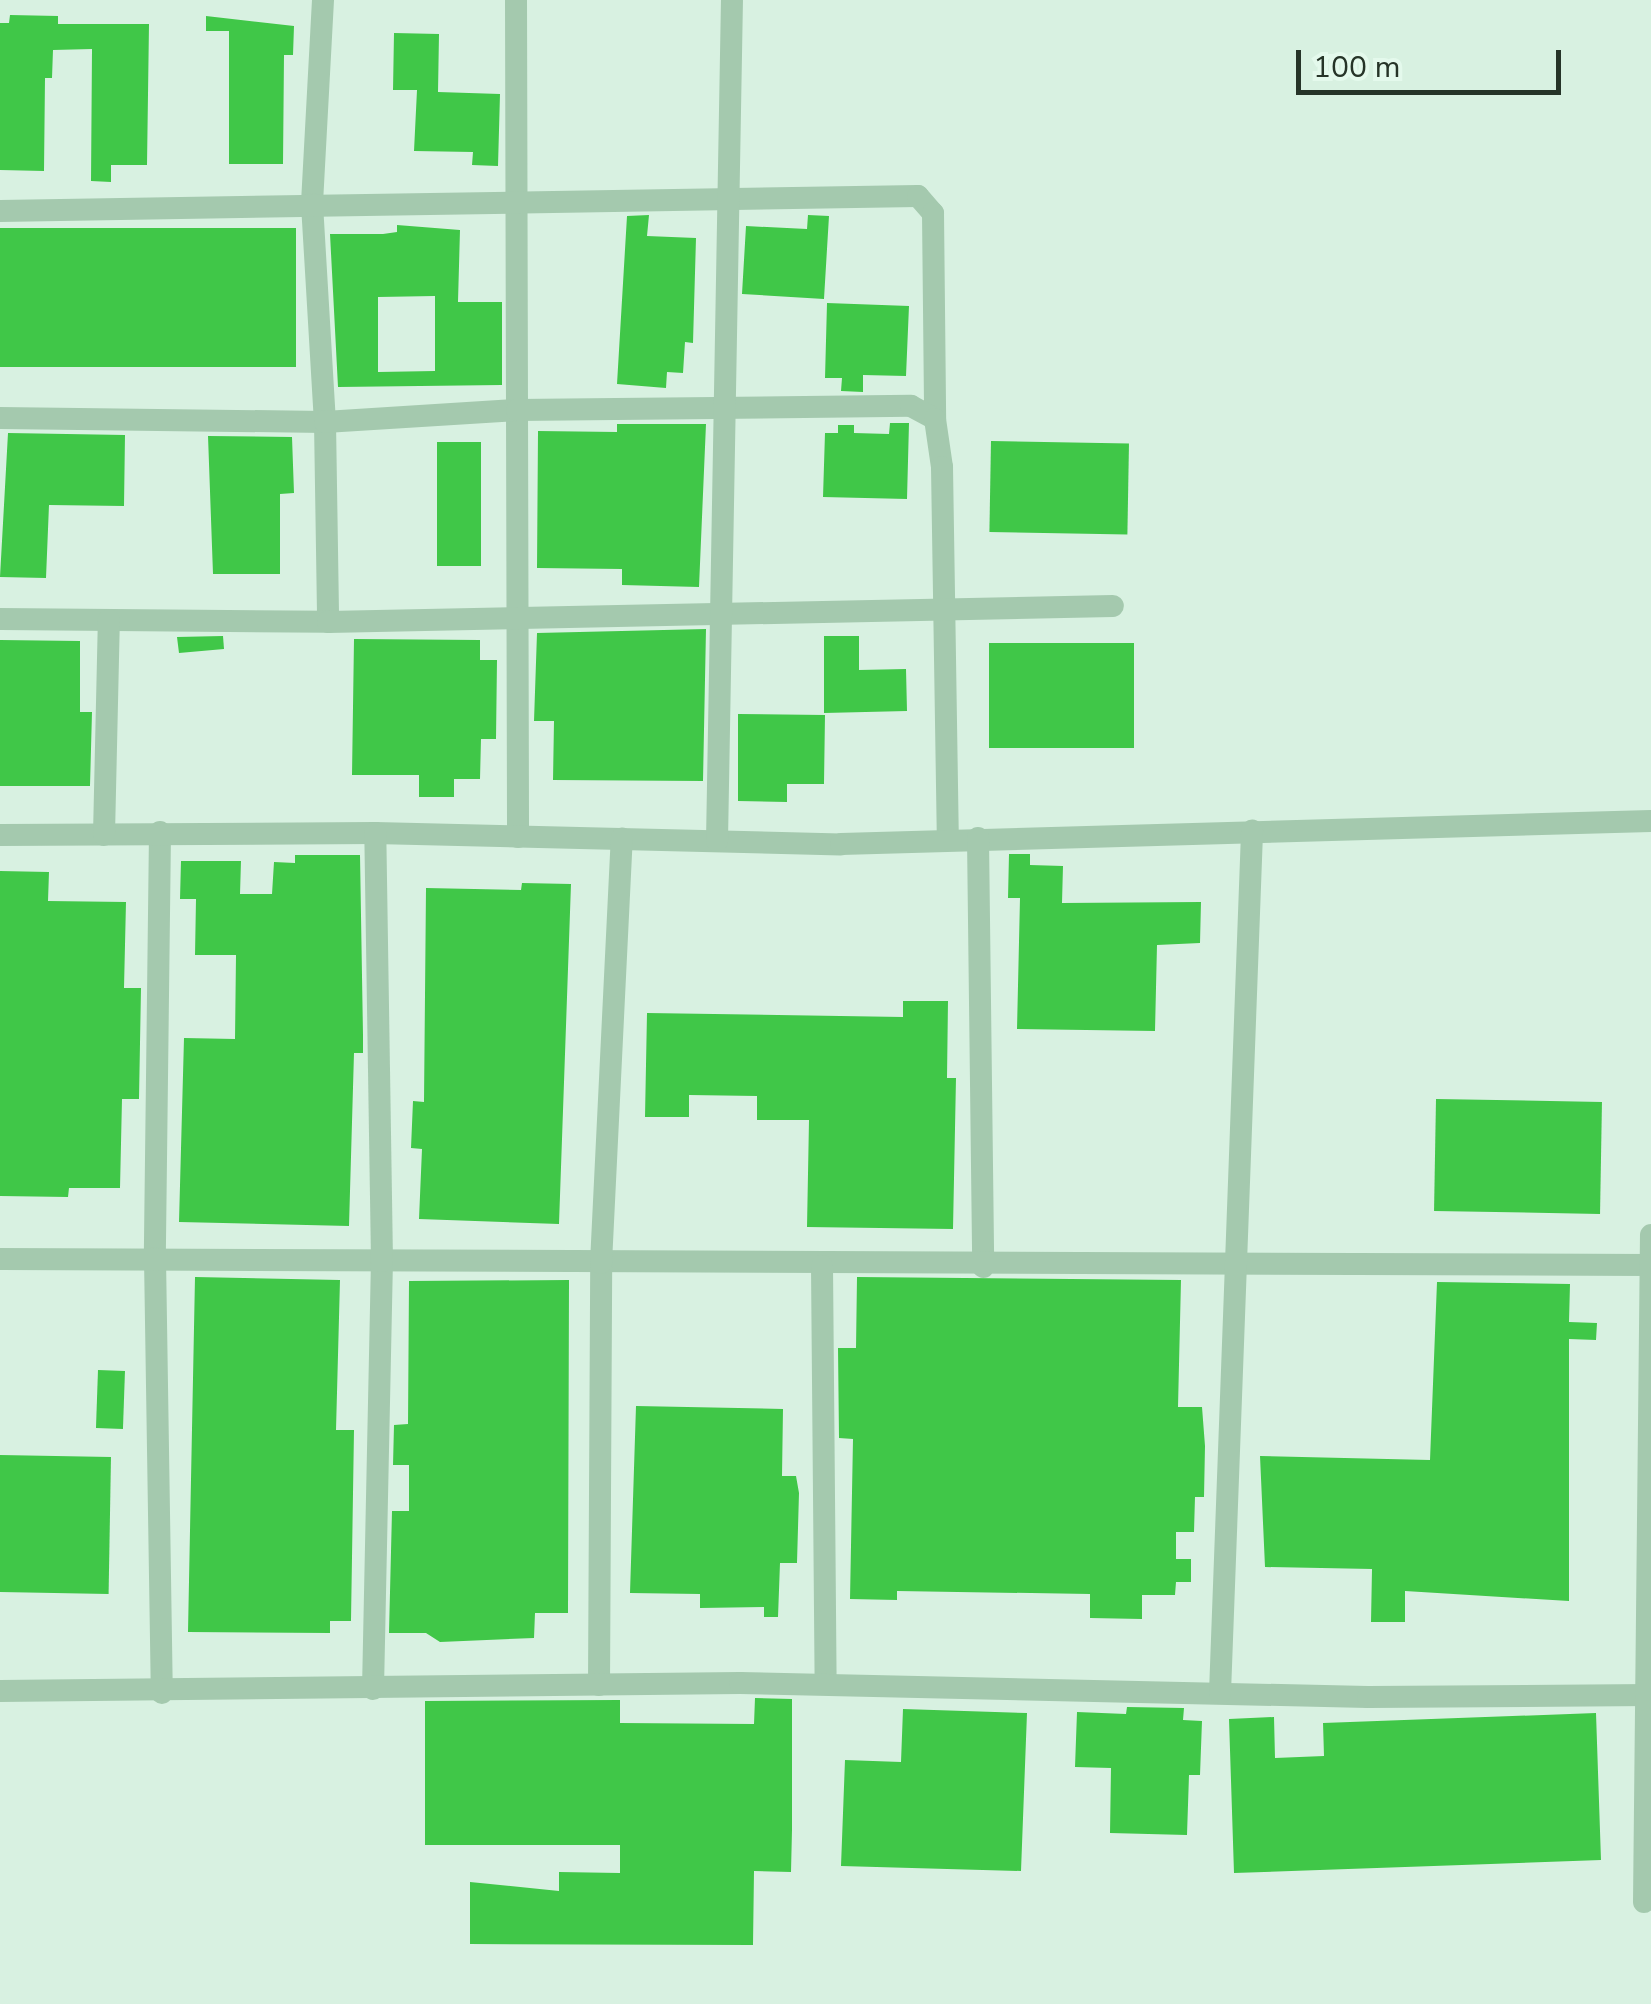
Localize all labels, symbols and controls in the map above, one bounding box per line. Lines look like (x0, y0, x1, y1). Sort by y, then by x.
scale bar (1301, 30, 1566, 92)
text: 100 m (1313, 47, 1400, 88)

